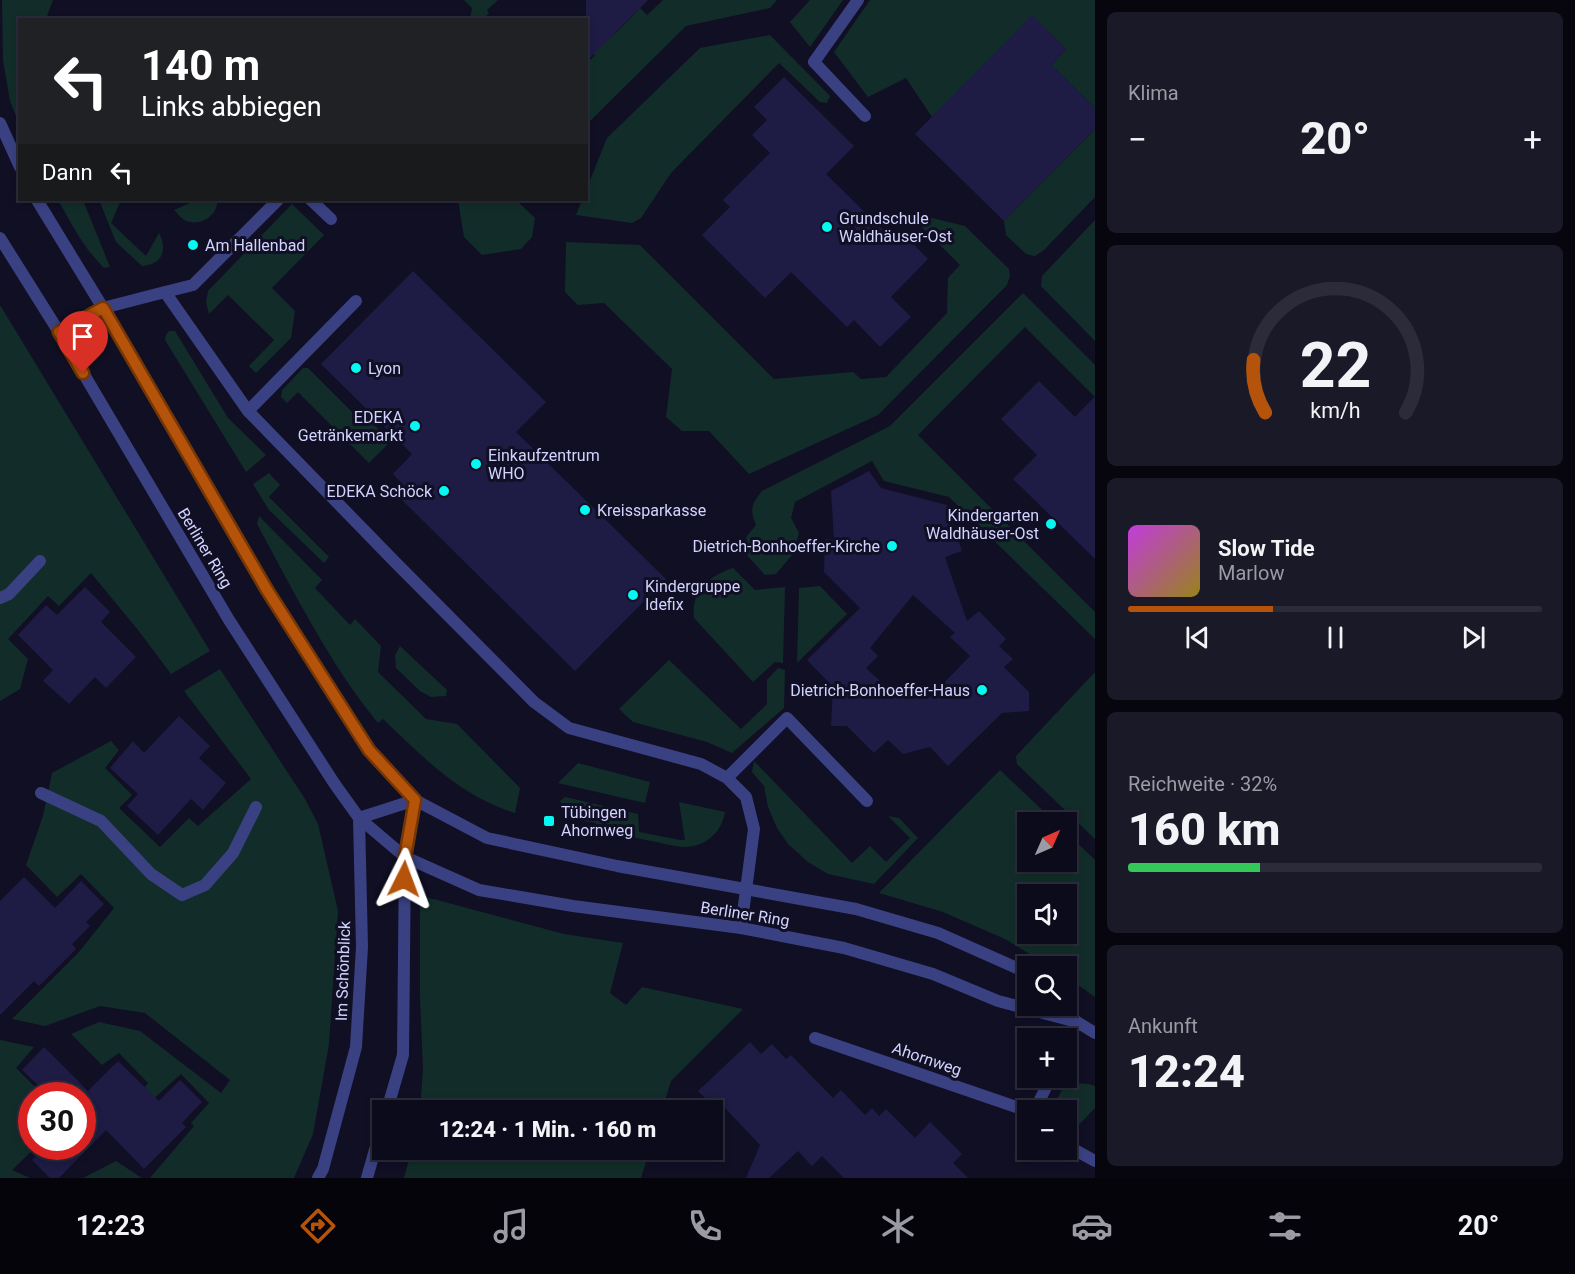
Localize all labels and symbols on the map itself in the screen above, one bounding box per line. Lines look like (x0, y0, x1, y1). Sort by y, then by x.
place label: Grundschule Waldhäuser-Ost (839, 209, 952, 246)
marker: Grundschule Waldhäuser-Ost (820, 220, 834, 234)
place label: Am Hallenbad (205, 236, 305, 255)
marker: Am Hallenbad (186, 238, 200, 252)
pin (57, 311, 108, 373)
place label: Lyon (368, 359, 401, 378)
marker: Lyon (349, 361, 363, 375)
place label: EDEKA Getränkemarkt (298, 408, 404, 445)
marker: EDEKA Getränkemarkt (408, 419, 422, 433)
place label: Einkaufzentrum WHO (488, 446, 600, 483)
marker: Einkaufzentrum WHO (469, 457, 483, 471)
place label: EDEKA Schöck (327, 482, 433, 501)
marker: EDEKA Schöck (437, 484, 451, 498)
place label: Kreissparkasse (597, 501, 706, 520)
marker: Kreissparkasse (578, 503, 592, 517)
street label: Berliner Ring (174, 505, 236, 591)
place label: Kindergarten Waldhäuser-Ost (926, 506, 1039, 543)
marker: Kindergarten Waldhäuser-Ost (1044, 517, 1058, 531)
place label: Dietrich-Bonhoeffer-Kirche (692, 537, 880, 556)
marker: Dietrich-Bonhoeffer-Kirche (885, 539, 899, 553)
place label: Kindergruppe Idefix (645, 577, 740, 614)
marker: Kindergruppe Idefix (626, 588, 640, 602)
place label: Dietrich-Bonhoeffer-Haus (790, 681, 970, 700)
marker: Dietrich-Bonhoeffer-Haus (975, 683, 989, 697)
place label: Tübingen Ahornweg (561, 803, 633, 840)
north arrow (1017, 812, 1077, 872)
marker: Tübingen Ahornweg (542, 814, 556, 828)
position arrow (372, 847, 436, 911)
street label: Berliner Ring (699, 898, 791, 930)
street label: Im Schönblick (332, 920, 354, 1021)
street label: Ahornweg (890, 1038, 964, 1080)
speed limit sign: 30 (18, 1082, 96, 1160)

